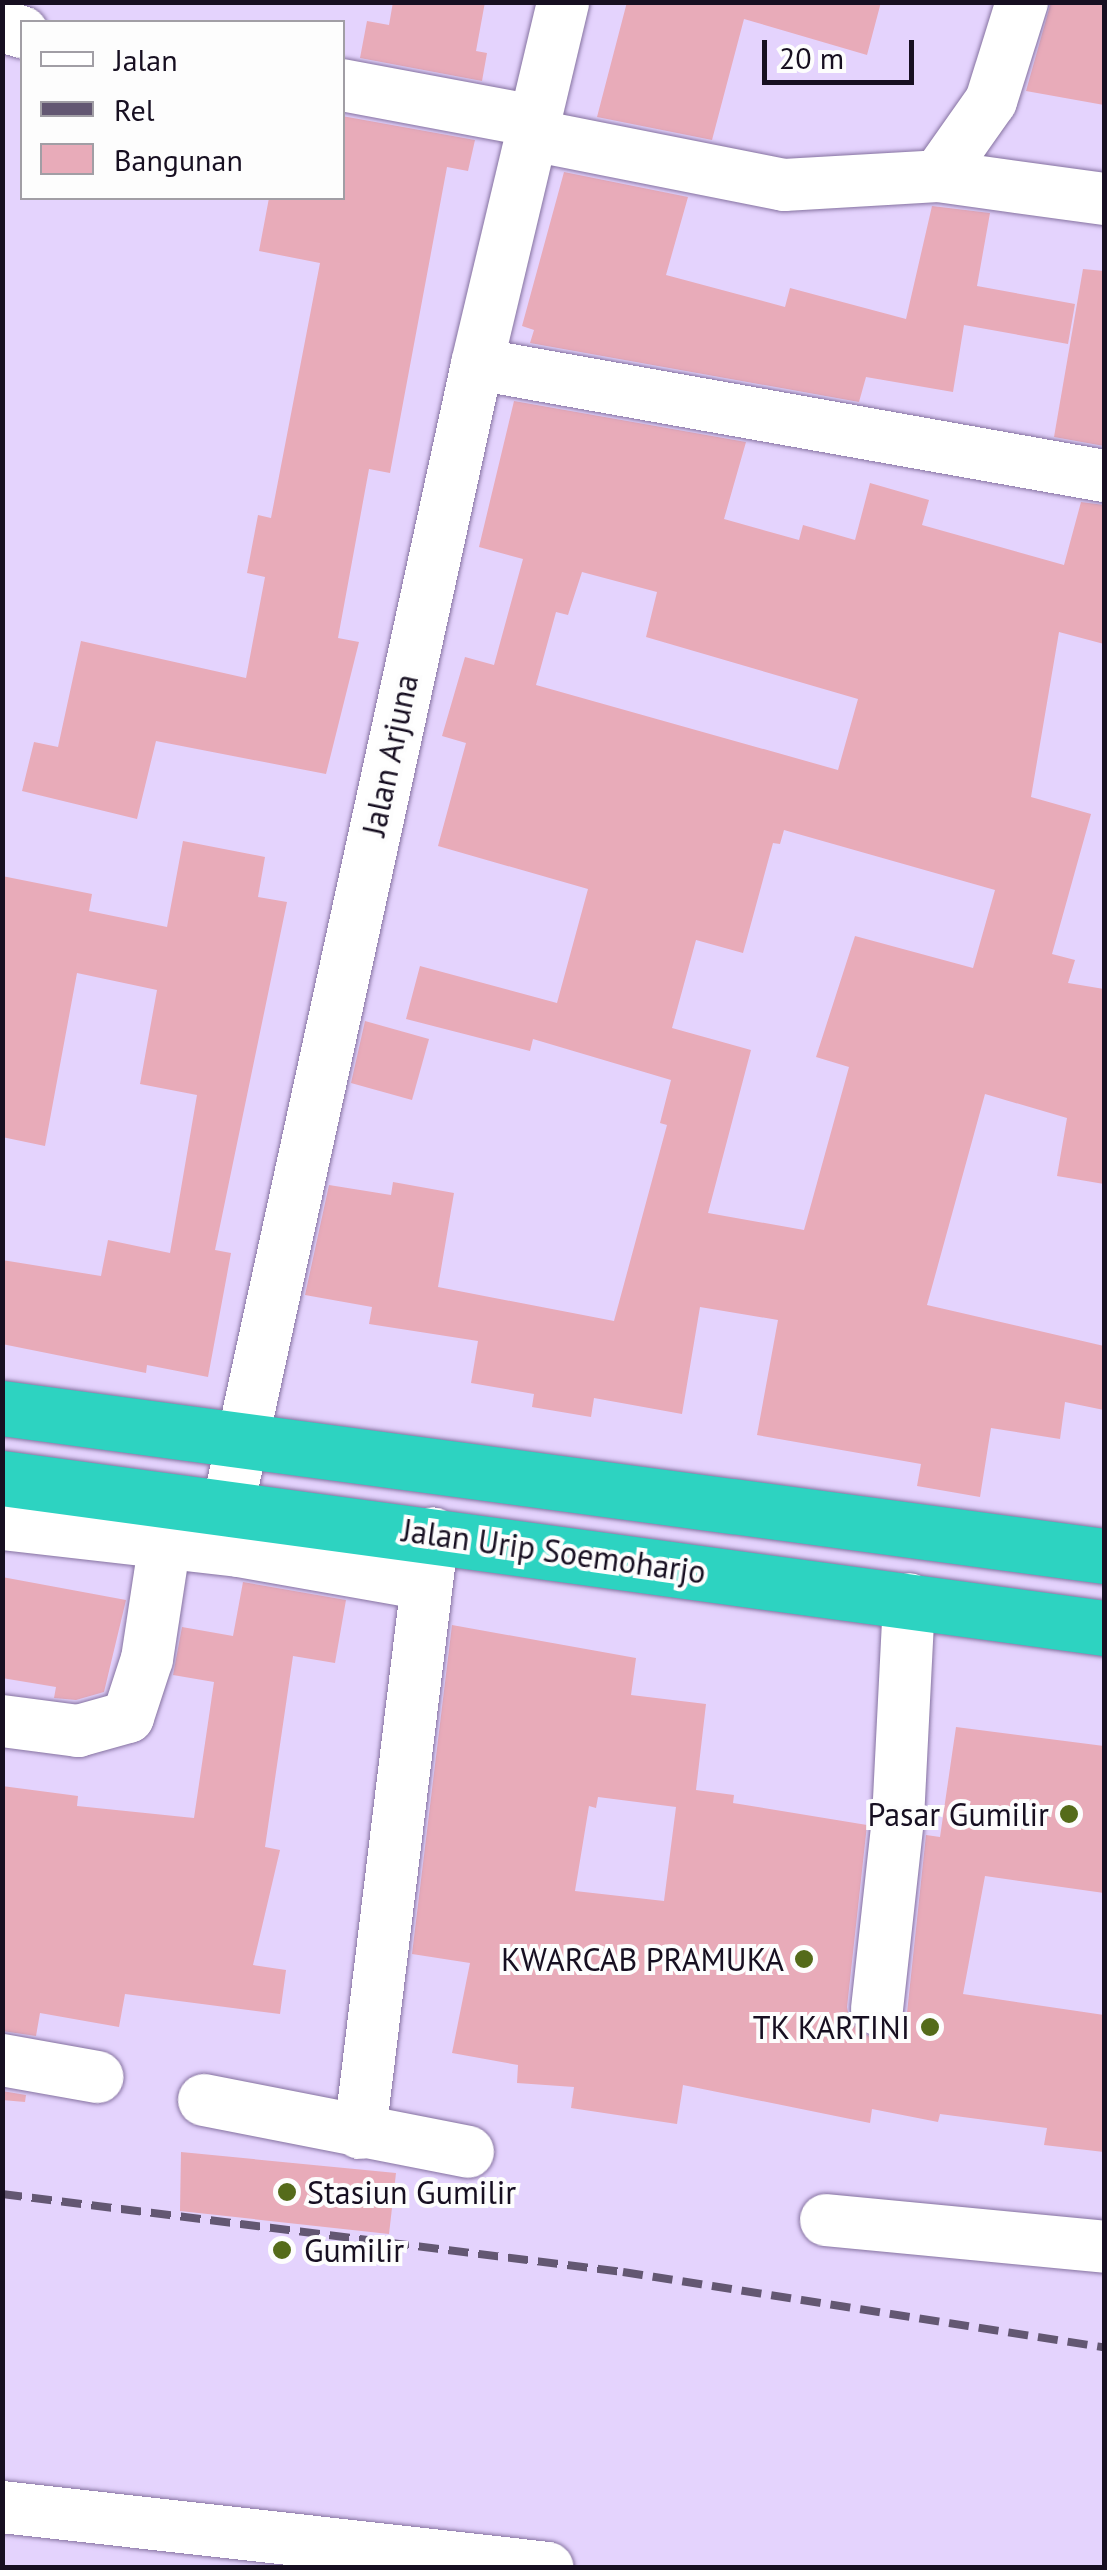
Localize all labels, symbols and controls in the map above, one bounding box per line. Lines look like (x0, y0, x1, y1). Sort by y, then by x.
legend (20, 20, 345, 200)
scale bar (767, 20, 920, 82)
text: 20 m (779, 38, 844, 77)
text: Jalan (114, 40, 178, 79)
text: Rel (114, 90, 154, 129)
text: Bangunan (114, 140, 243, 179)
street label: Jalan Arjuna (354, 670, 426, 840)
street label: Jalan Urip Soemoharjo (400, 1511, 708, 1591)
place label: Pasar Gumilir (867, 1795, 1049, 1833)
marker: Pasar Gumilir (1058, 1803, 1080, 1825)
place label: KWARCAB PRAMUKA (501, 1940, 784, 1978)
marker: KWARCAB PRAMUKA (793, 1948, 815, 1970)
place label: TK KARTINI (752, 2008, 910, 2046)
marker: TK KARTINI (919, 2016, 941, 2038)
place label: Stasiun Gumilir (307, 2173, 516, 2211)
marker: Stasiun Gumilir (276, 2181, 298, 2203)
place label: Gumilir (304, 2231, 404, 2269)
marker: Gumilir (269, 2237, 295, 2263)

